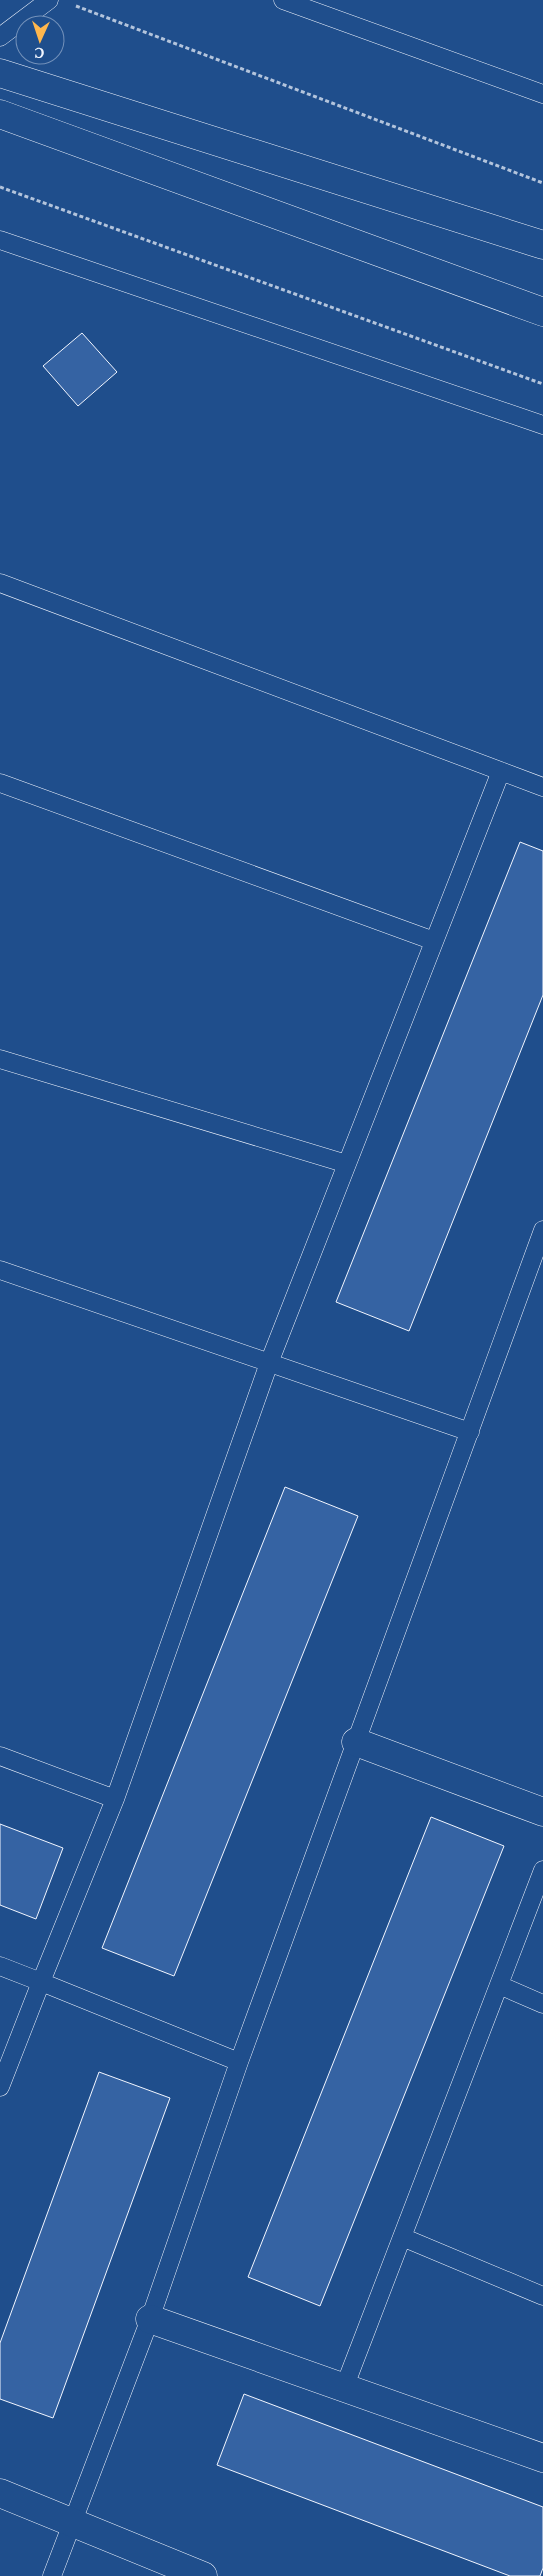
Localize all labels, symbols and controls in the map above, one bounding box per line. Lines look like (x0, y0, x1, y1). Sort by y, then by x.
north arrow (15, 15, 65, 65)
text: С (34, 44, 45, 62)

